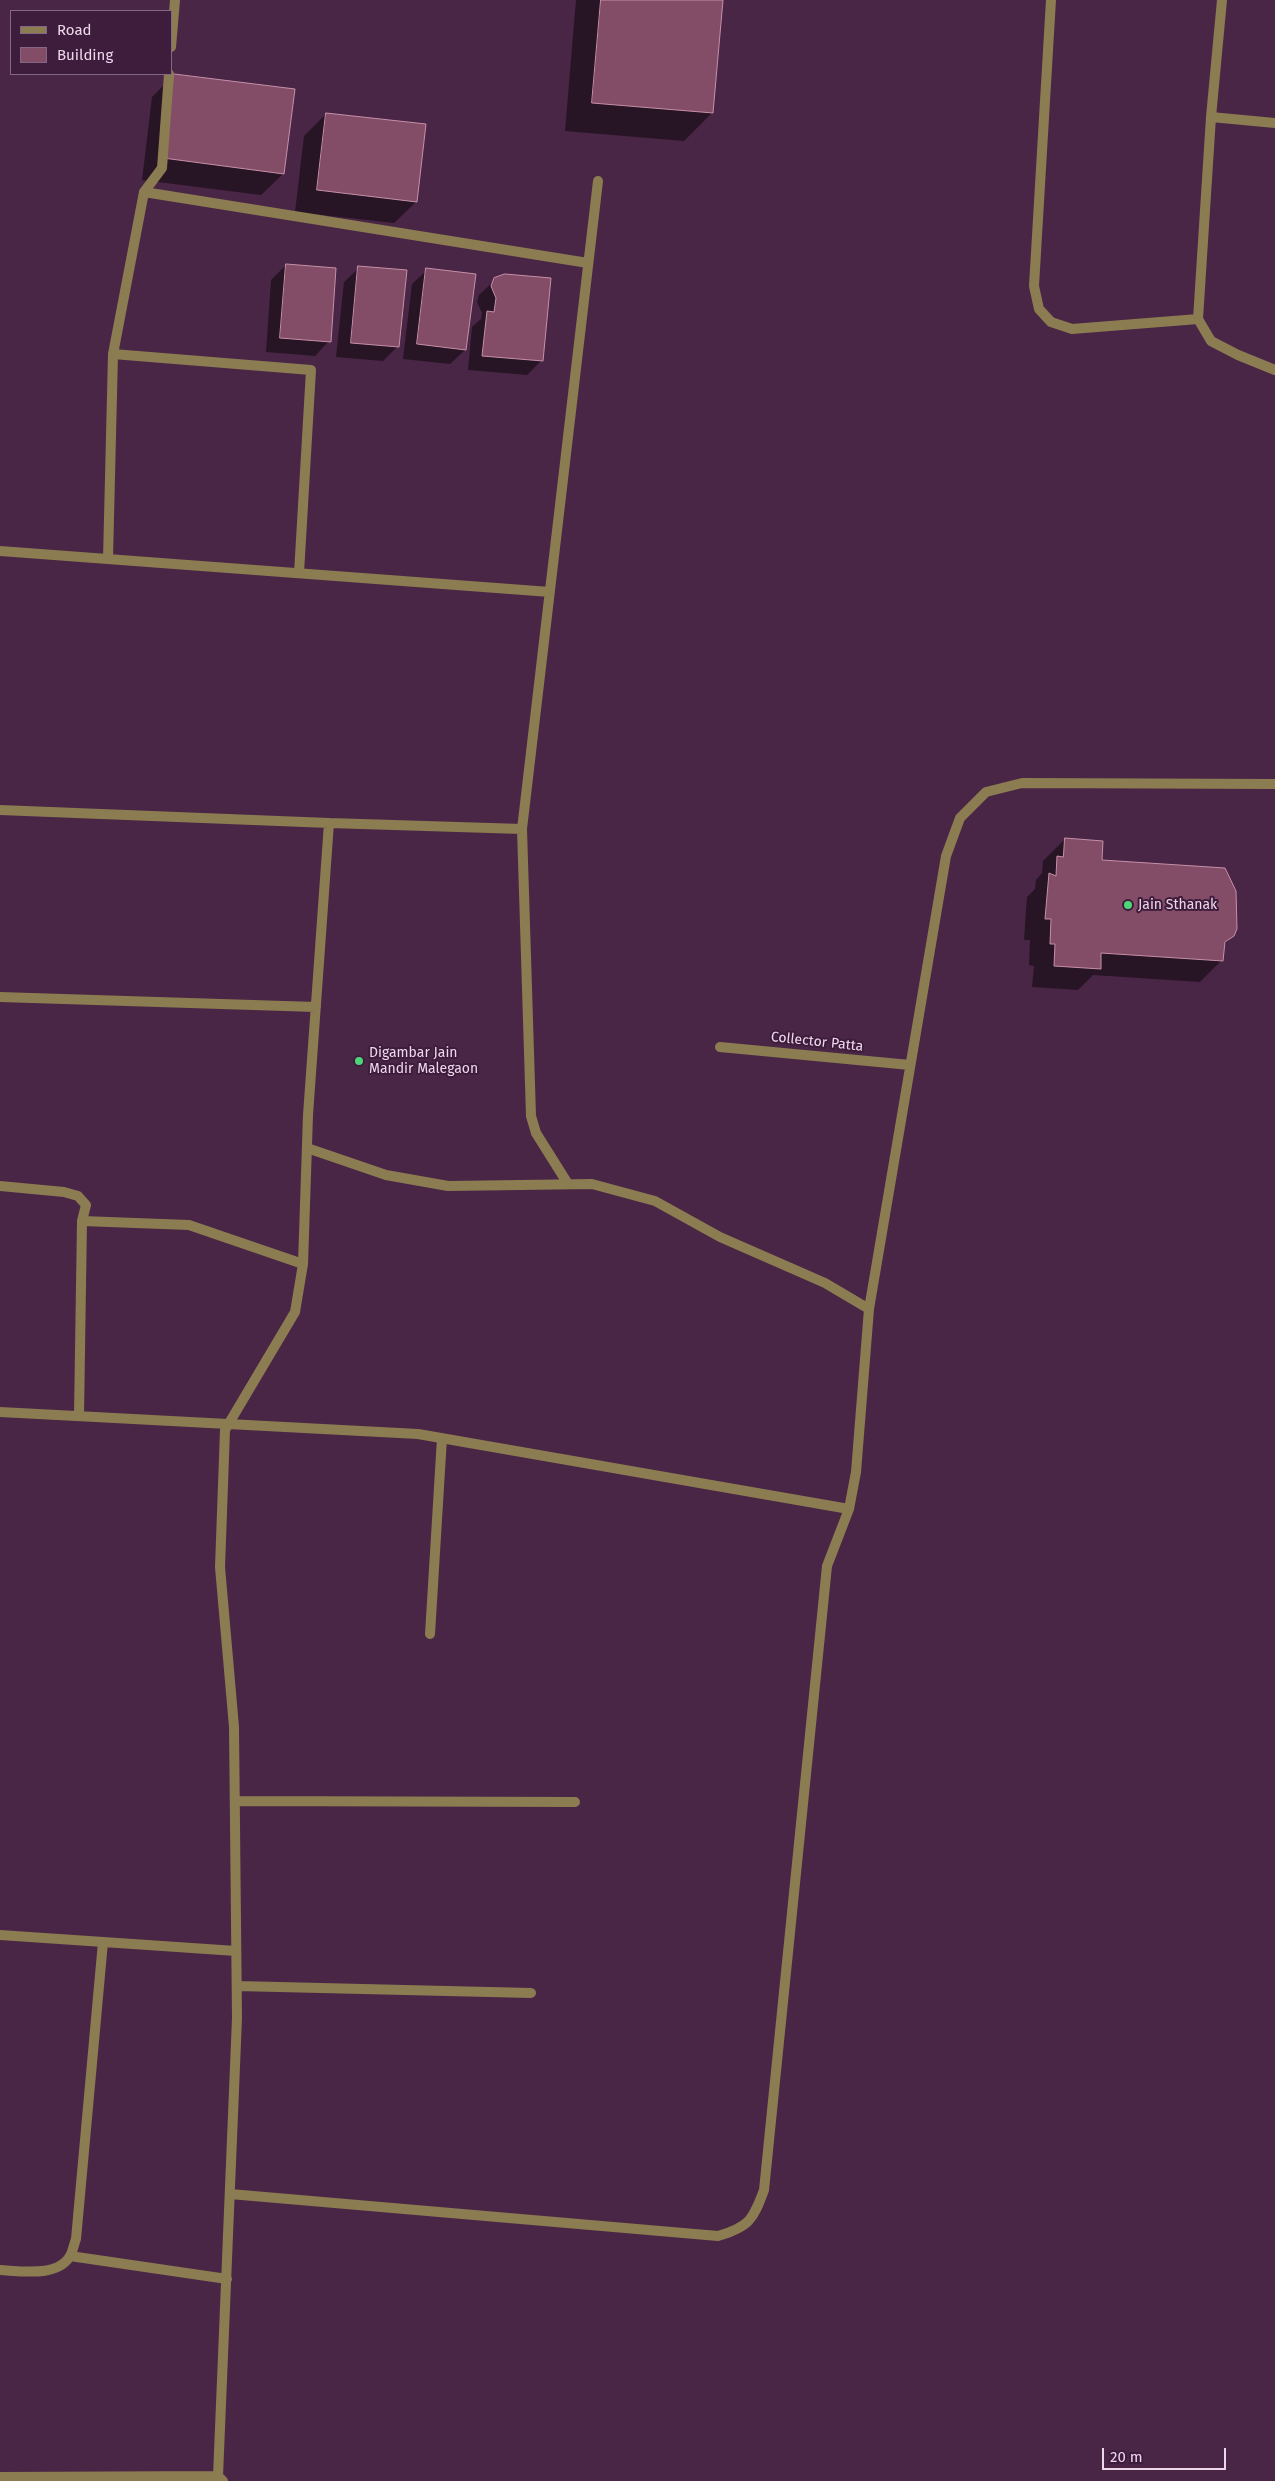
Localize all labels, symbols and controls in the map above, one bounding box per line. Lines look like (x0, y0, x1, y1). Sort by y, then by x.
legend (10, 10, 172, 75)
text: Road (57, 21, 92, 39)
text: Building (57, 46, 113, 64)
place label: Jain Sthanak (1138, 897, 1217, 913)
marker: Jain Sthanak (1122, 899, 1134, 911)
street label: Collector Patta (770, 1029, 864, 1055)
place label: Digambar Jain Mandir Malegaon (369, 1045, 478, 1078)
marker: Digambar Jain Mandir Malegaon (353, 1055, 365, 1067)
scale bar (1105, 2438, 1229, 2470)
text: 20 m (1110, 2448, 1143, 2466)

